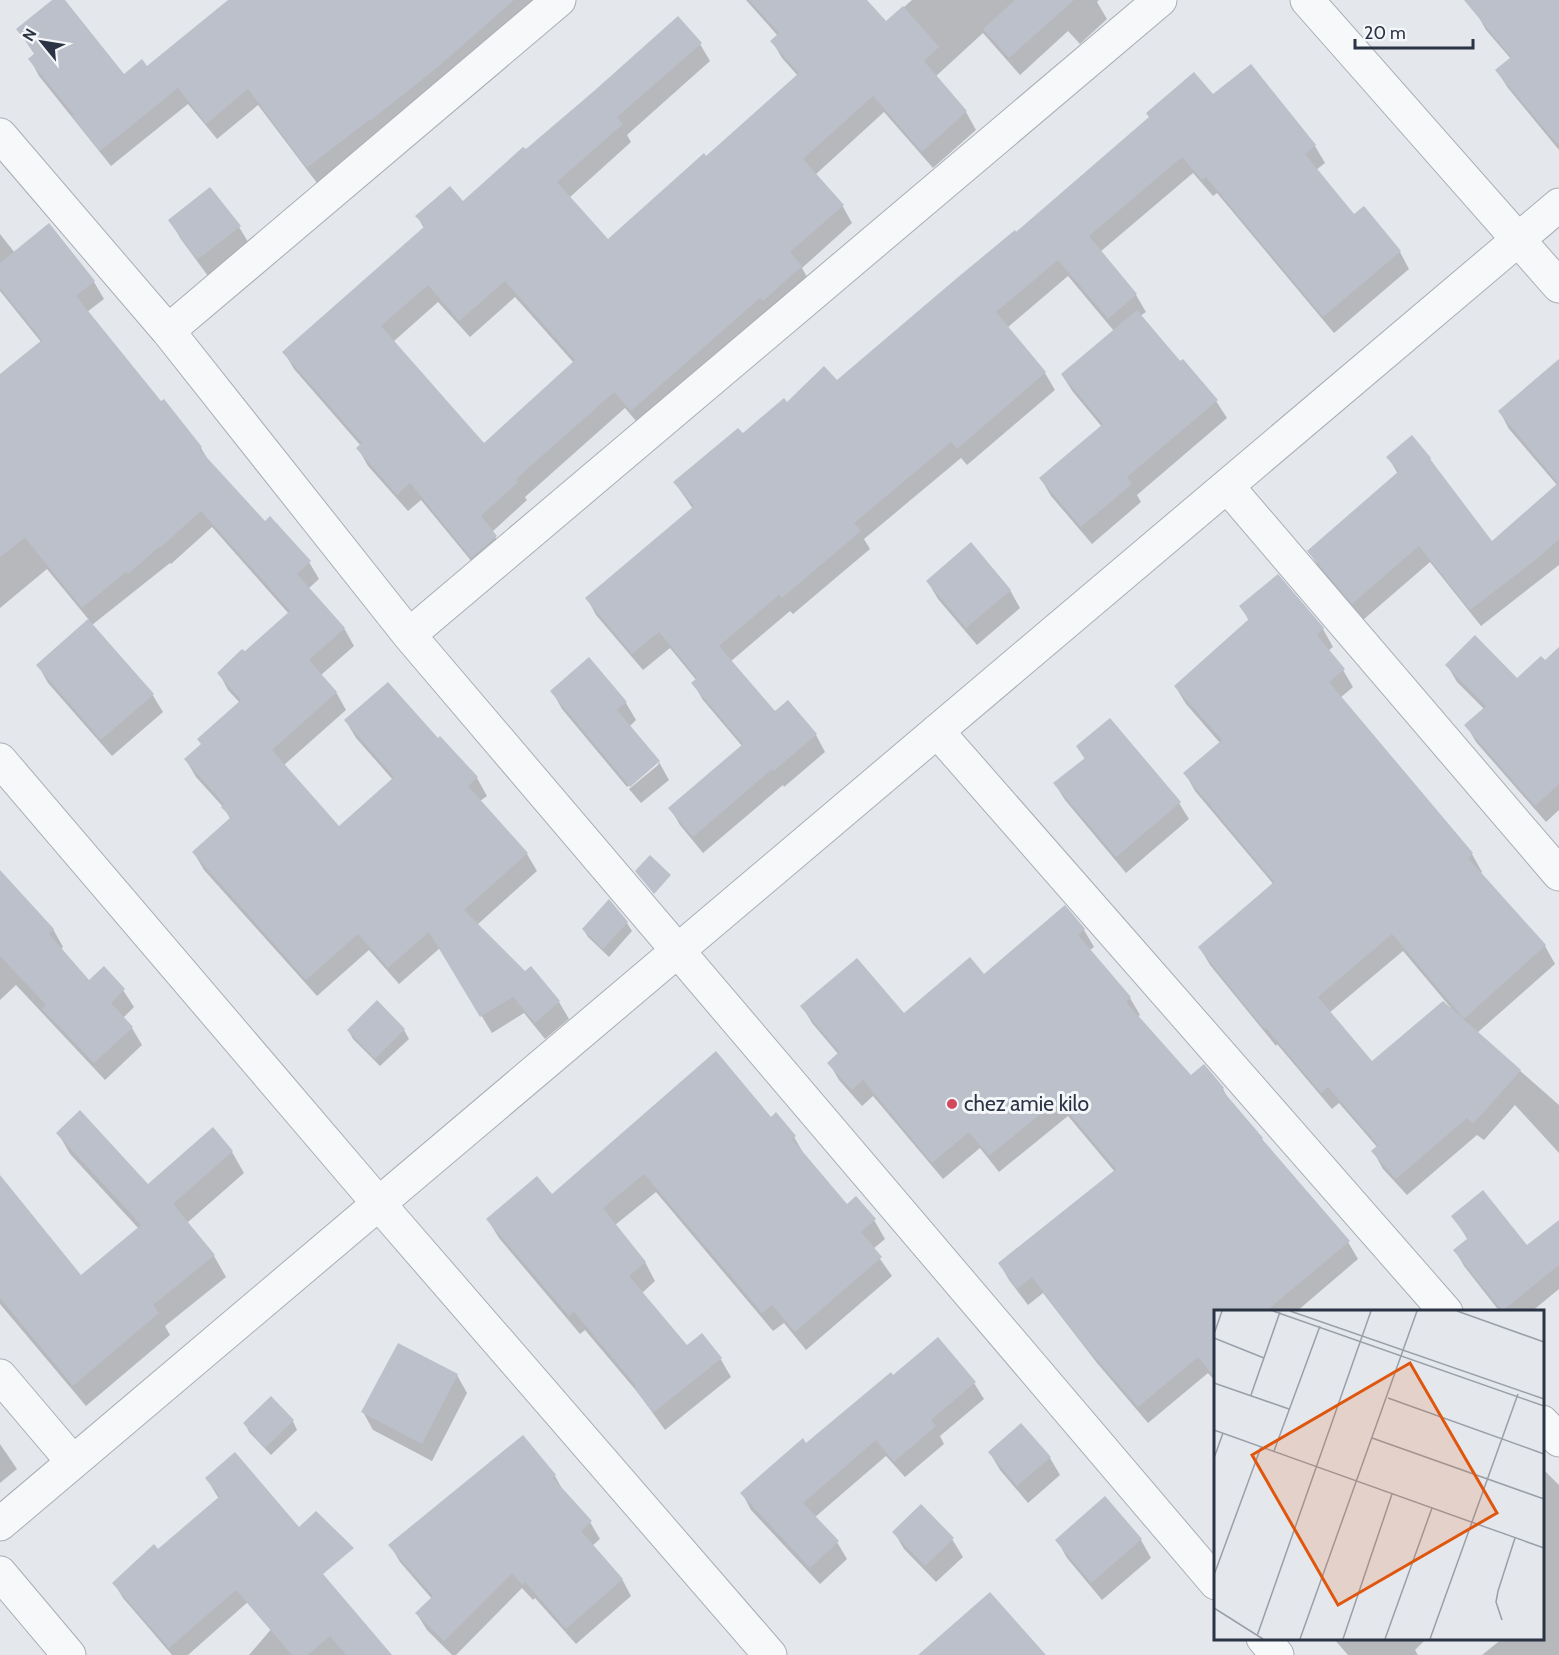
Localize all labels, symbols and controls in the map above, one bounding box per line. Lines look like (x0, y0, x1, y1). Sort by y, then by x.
north arrow (12, 12, 72, 72)
scale bar (1355, 12, 1474, 50)
text: 20 m (1364, 22, 1406, 44)
text: N (18, 25, 40, 44)
place label: chez amie kilo (964, 1091, 1089, 1116)
marker: chez amie kilo (945, 1097, 959, 1111)
inset map (1214, 1310, 1544, 1640)

